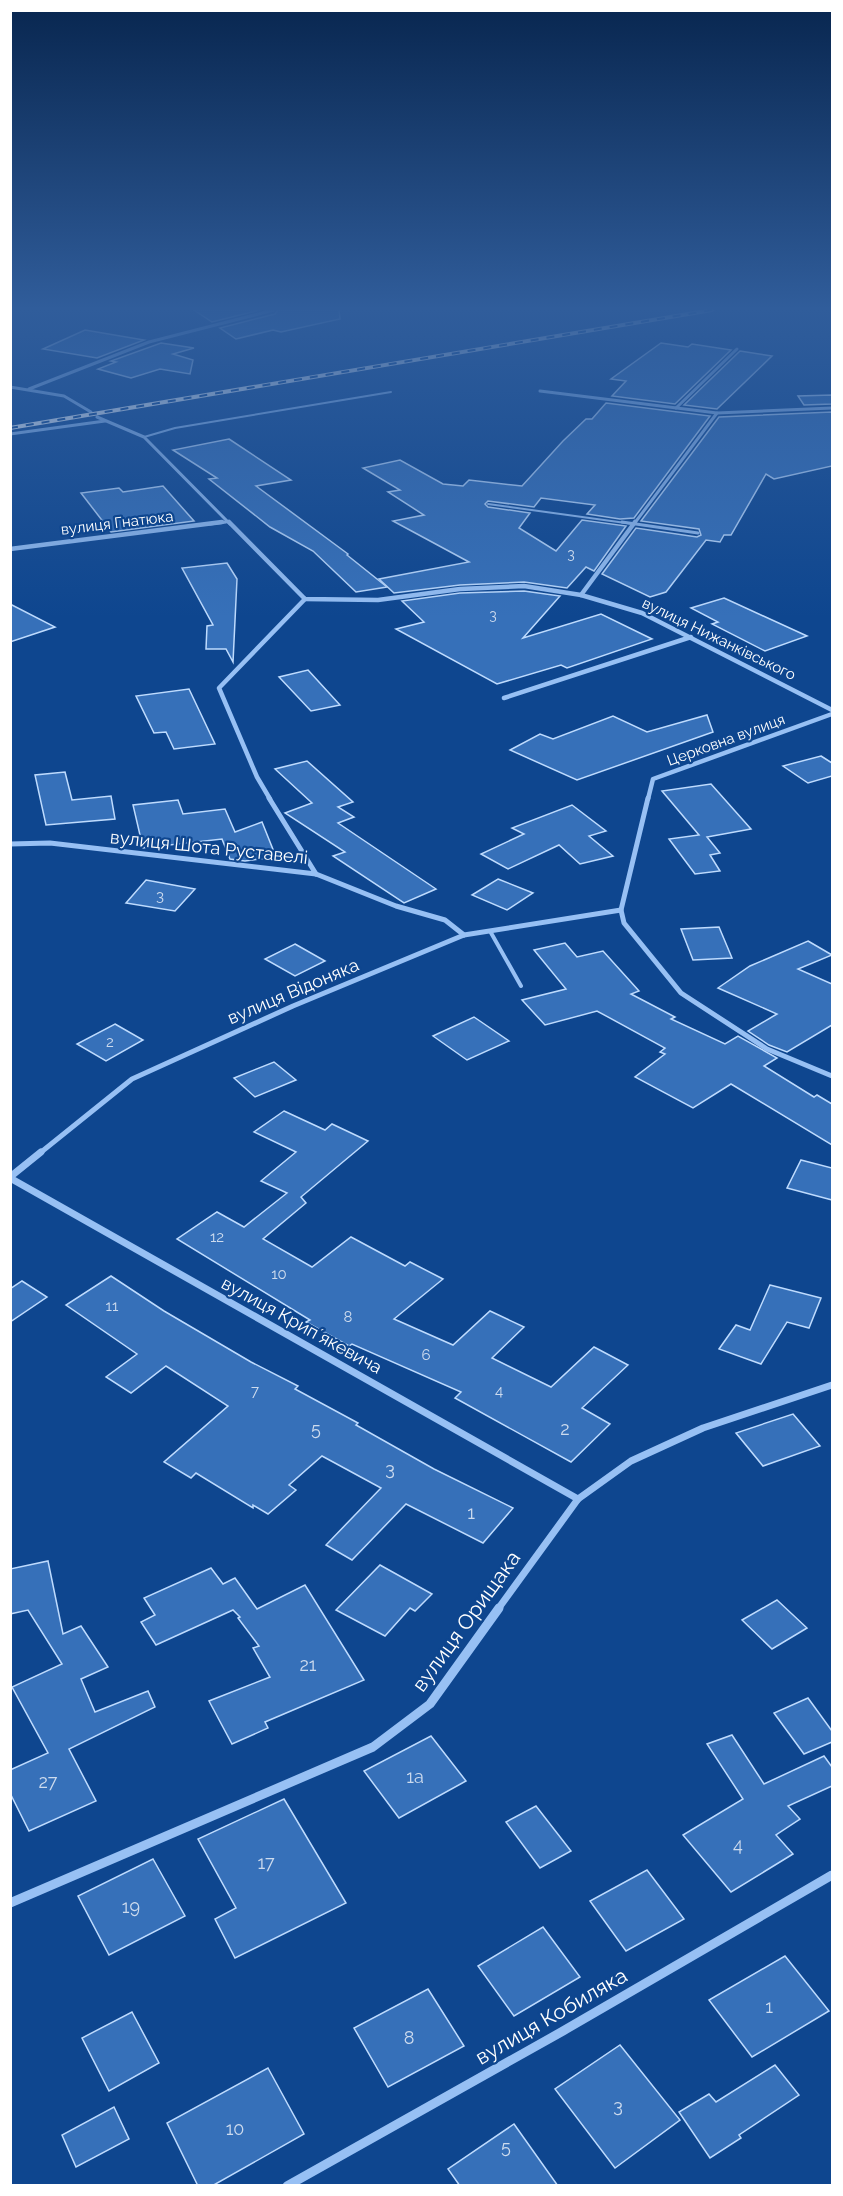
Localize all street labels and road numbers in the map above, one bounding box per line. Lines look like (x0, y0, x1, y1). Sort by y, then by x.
street label: вулиця Гнатюка (60, 507, 174, 539)
street label: вулиця Нижанківського (639, 594, 799, 684)
street label: Церковна вулиця (665, 710, 787, 770)
street label: вулиця Шота Руставелі (109, 826, 309, 868)
street label: вулиця Відоняка (224, 954, 362, 1028)
street label: вулиця Крипʼякевича (218, 1272, 386, 1378)
street label: вулиця Орищака (407, 1546, 525, 1696)
street label: вулиця Кобиляка (471, 1962, 631, 2070)

